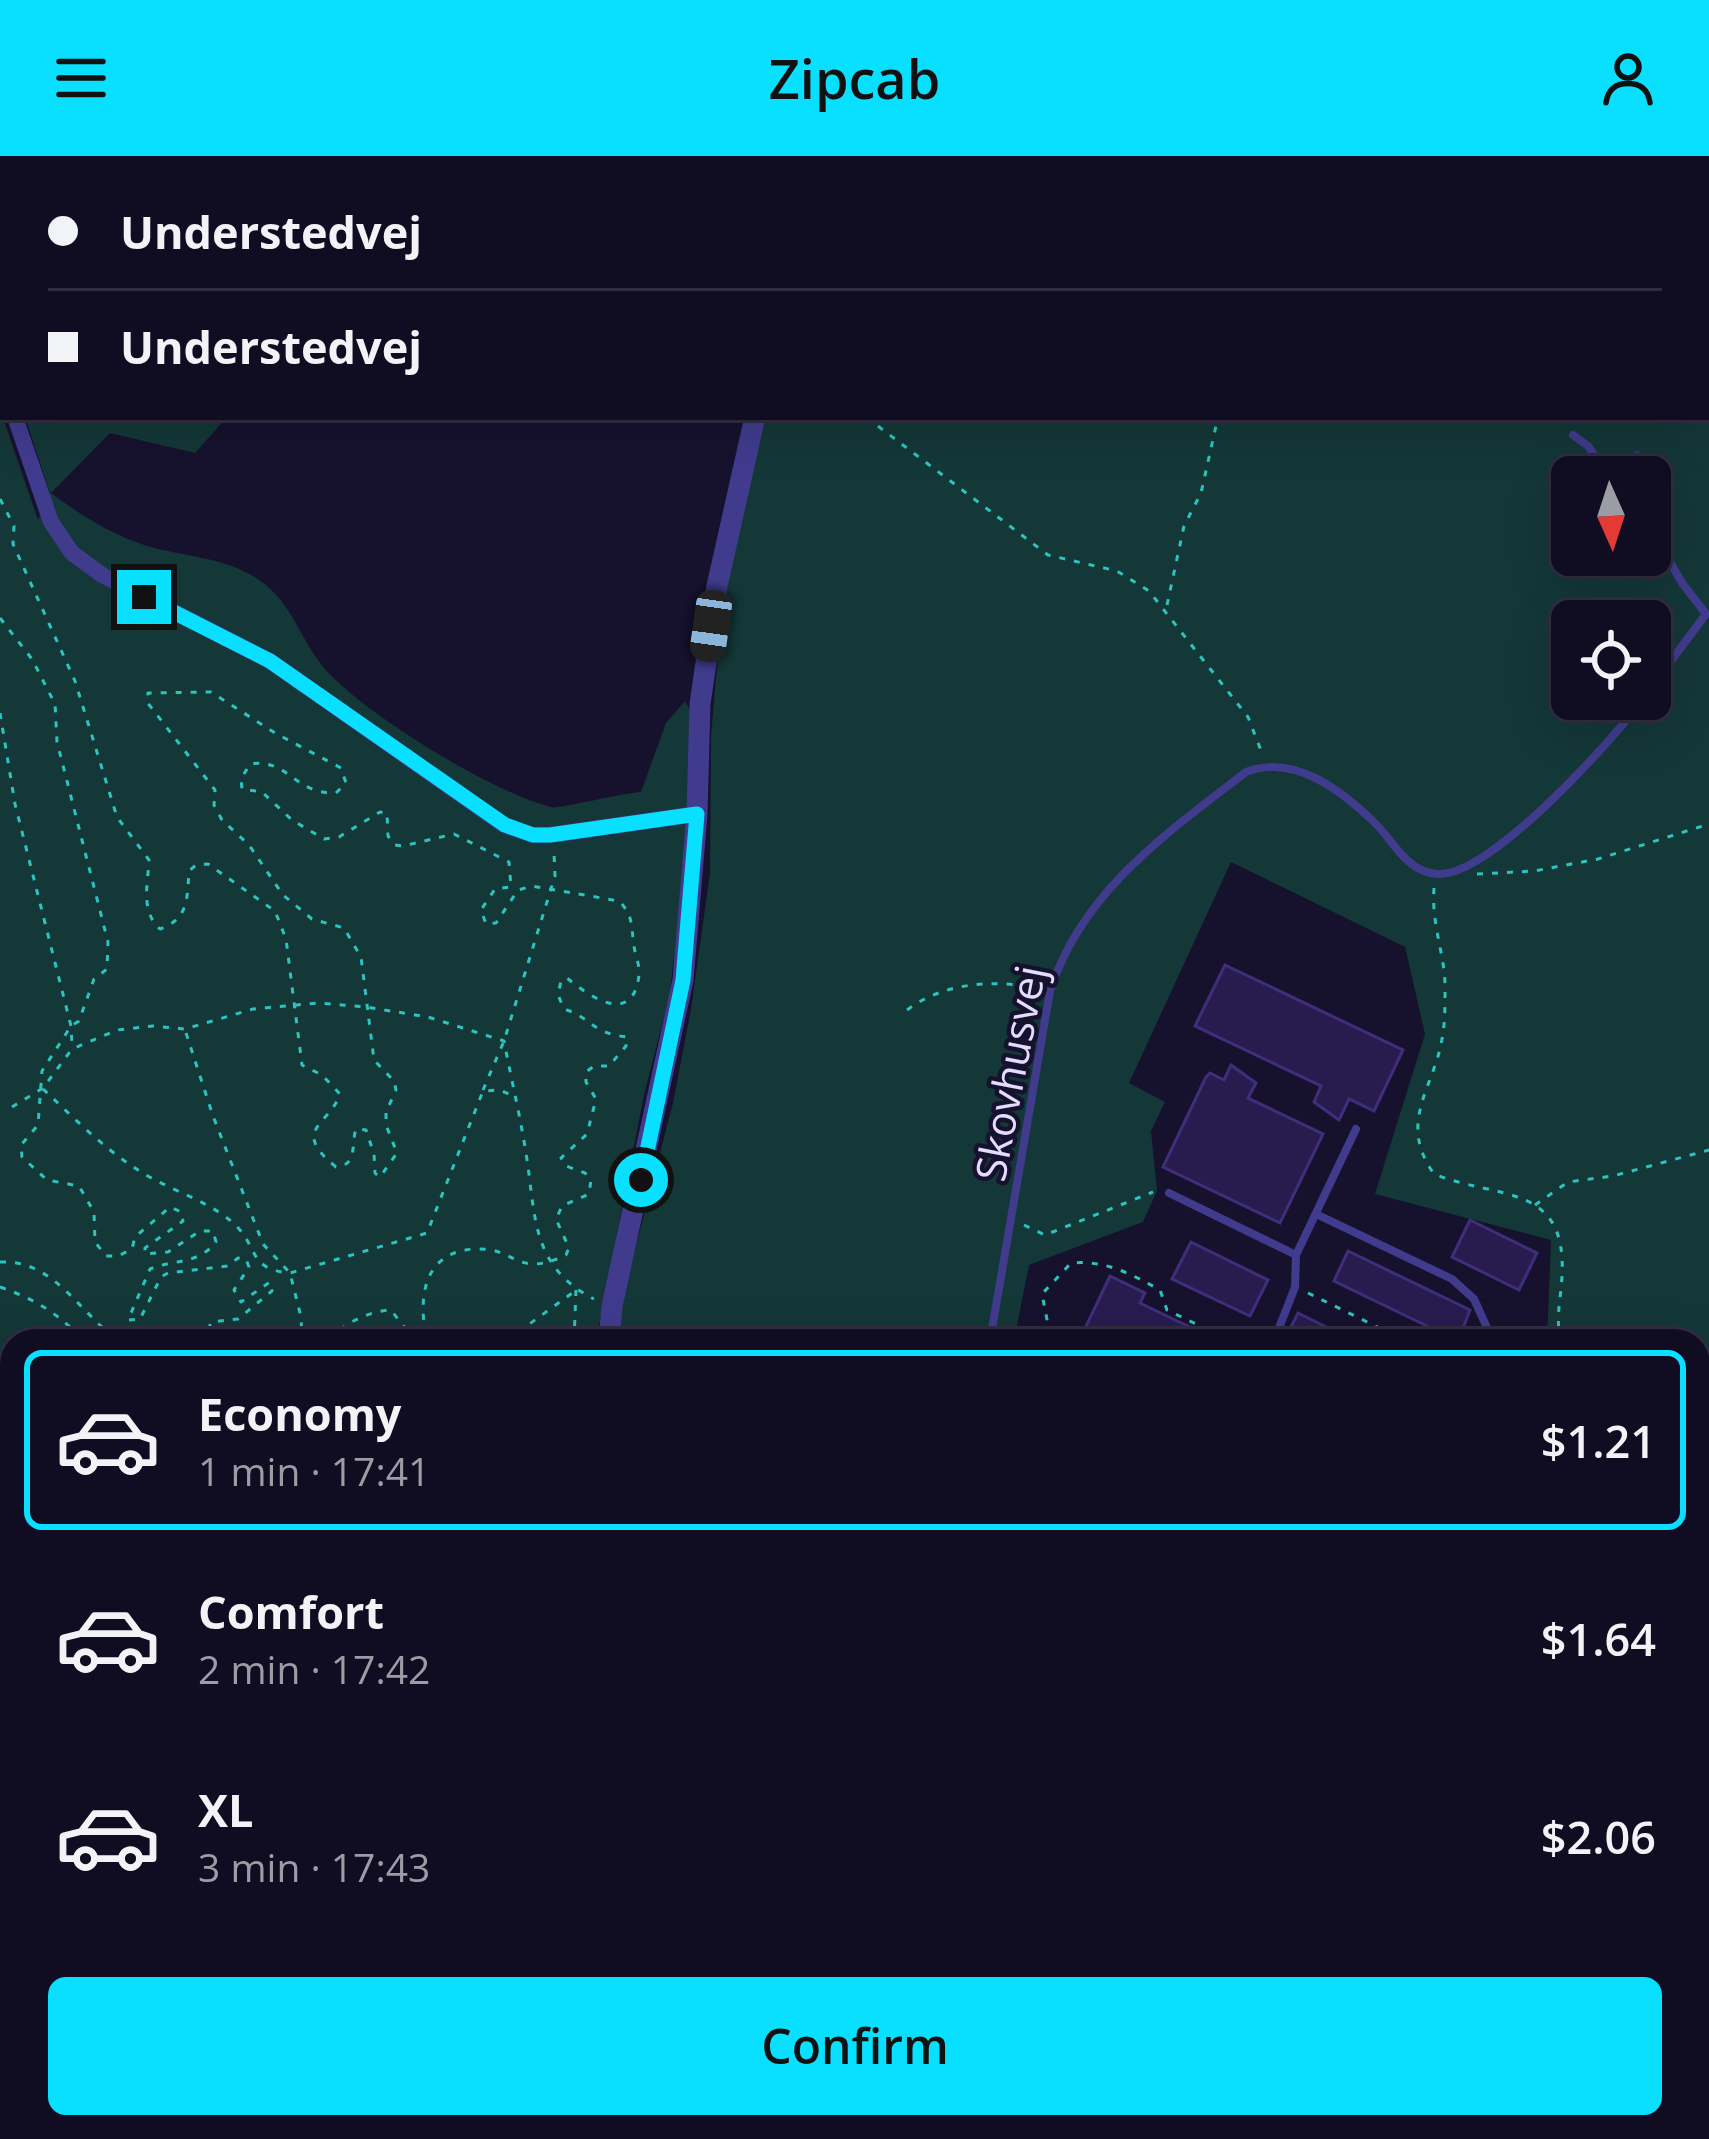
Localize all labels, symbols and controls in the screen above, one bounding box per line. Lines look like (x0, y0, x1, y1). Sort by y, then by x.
text: Zipcab (769, 41, 940, 115)
icon: menu (48, 45, 114, 111)
icon: person (1595, 45, 1661, 111)
text: Understedvej (120, 201, 422, 262)
text: Understedvej (120, 316, 422, 377)
north arrow (1551, 456, 1671, 576)
map controls (1551, 456, 1671, 720)
route end (117, 570, 171, 624)
car (688, 588, 734, 664)
button: locate (1551, 600, 1671, 720)
street label: Skovhusvej (960, 961, 1058, 1185)
route start (614, 1153, 668, 1207)
text: Economy (198, 1383, 401, 1444)
icon: car (54, 1386, 162, 1494)
text: $1.21 (1541, 1410, 1656, 1471)
text: 1 min · 17:41 (198, 1444, 430, 1497)
text: Comfort (198, 1581, 384, 1642)
icon: car (54, 1584, 162, 1692)
text: $1.64 (1541, 1608, 1656, 1669)
text: 2 min · 17:42 (198, 1642, 430, 1695)
text: XL (198, 1779, 253, 1840)
icon: car (54, 1782, 162, 1890)
text: $2.06 (1541, 1806, 1656, 1867)
text: 3 min · 17:43 (198, 1840, 430, 1893)
button: Confirm (48, 1977, 1662, 2115)

